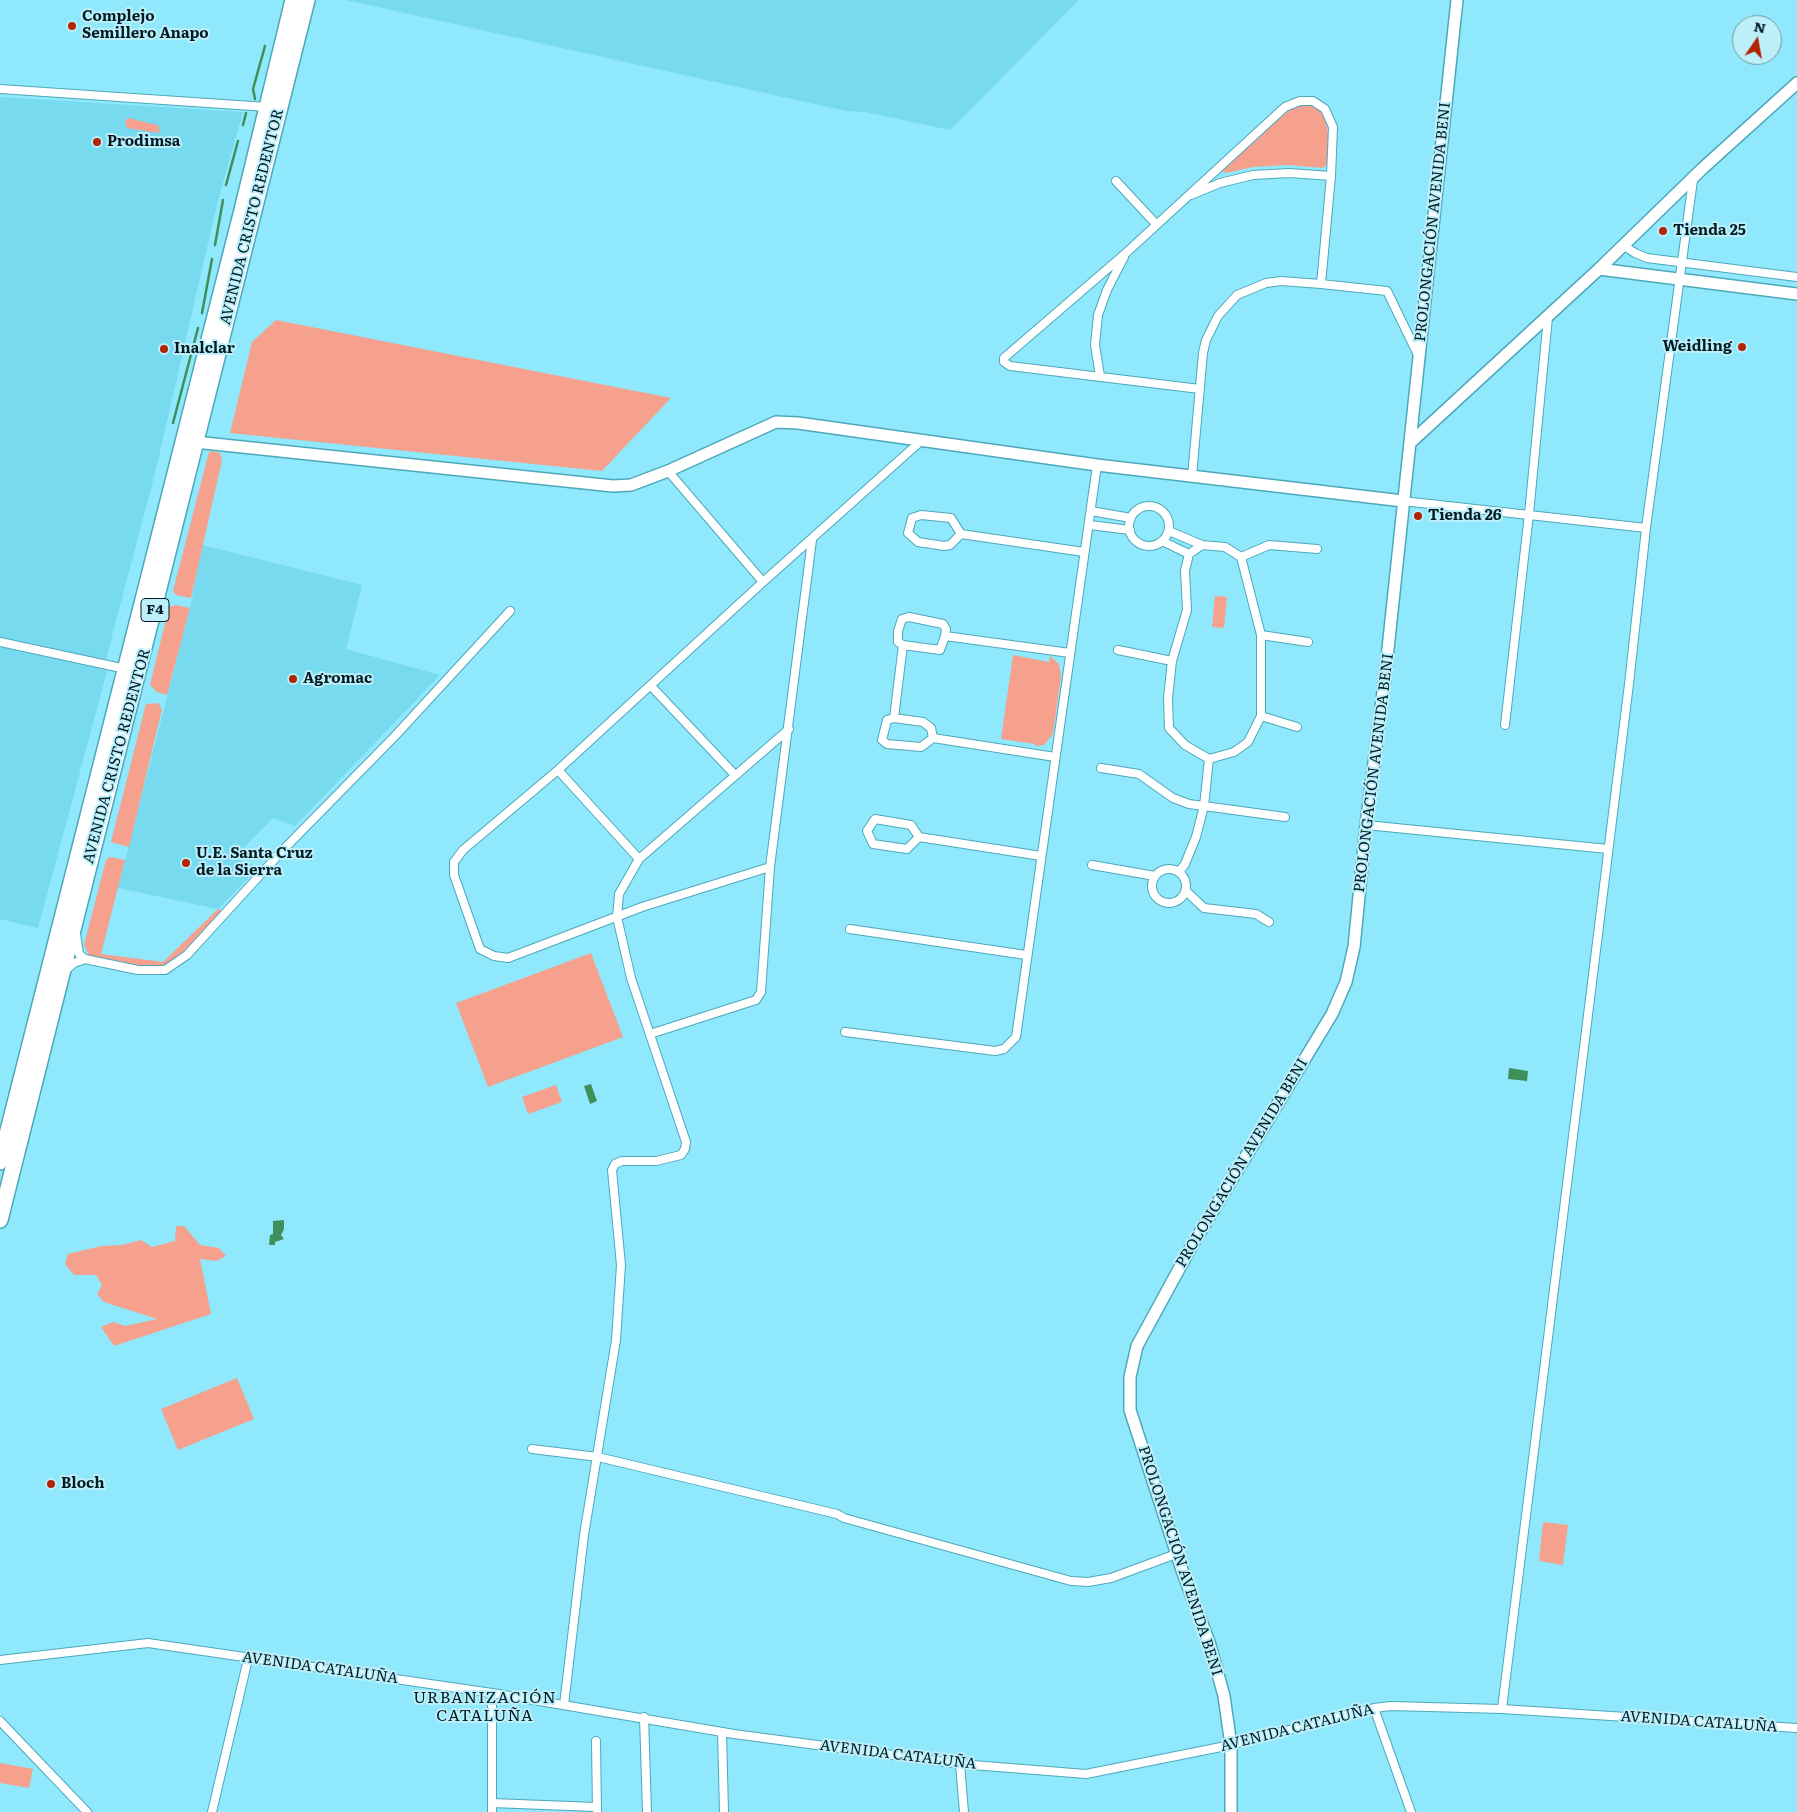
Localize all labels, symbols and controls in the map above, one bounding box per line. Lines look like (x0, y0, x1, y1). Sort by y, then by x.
place label: Complejo Semillero Anapo (82, 8, 209, 43)
north arrow (1732, 15, 1782, 65)
text: N (1752, 15, 1768, 37)
marker: Complejo Semillero Anapo (66, 20, 78, 32)
street label: PROLONGACIÓN AVENIDA BENI (1411, 101, 1455, 343)
street label: AVENIDA CRISTO REDENTOR (216, 107, 288, 327)
place label: Prodimsa (107, 133, 180, 151)
marker: Prodimsa (91, 136, 103, 148)
place label: Tienda 25 (1673, 222, 1746, 240)
marker: Tienda 25 (1657, 225, 1669, 237)
place label: Weidling (1662, 338, 1732, 356)
place label: Inalclar (174, 340, 235, 358)
marker: Weidling (1736, 341, 1748, 353)
marker: Inalclar (158, 343, 170, 355)
place label: Tienda 26 (1428, 507, 1502, 525)
marker: Tienda 26 (1412, 510, 1424, 522)
road number: F4 (141, 598, 169, 622)
street label: AVENIDA CRISTO REDENTOR (80, 646, 154, 866)
street label: PROLONGACIÓN AVENIDA BENI (1350, 652, 1398, 894)
place label: Agromac (303, 670, 372, 688)
marker: Agromac (287, 673, 299, 685)
place label: U.E. Santa Cruz de la Sierra (196, 845, 313, 880)
marker: U.E. Santa Cruz de la Sierra (180, 857, 192, 869)
street label: PROLONGACIÓN AVENIDA BENI (1172, 1055, 1312, 1271)
street label: PROLONGACIÓN AVENIDA BENI (1134, 1444, 1226, 1678)
place label: Bloch (61, 1475, 105, 1493)
marker: Bloch (45, 1478, 57, 1490)
street label: AVENIDA CATALUÑA (241, 1648, 399, 1688)
district label: URBANIZACIÓN CATALUÑA (412, 1688, 558, 1726)
street label: AVENIDA CATALUÑA (1218, 1700, 1376, 1756)
street label: AVENIDA CATALUÑA (1620, 1708, 1778, 1736)
street label: AVENIDA CATALUÑA (819, 1736, 977, 1774)

